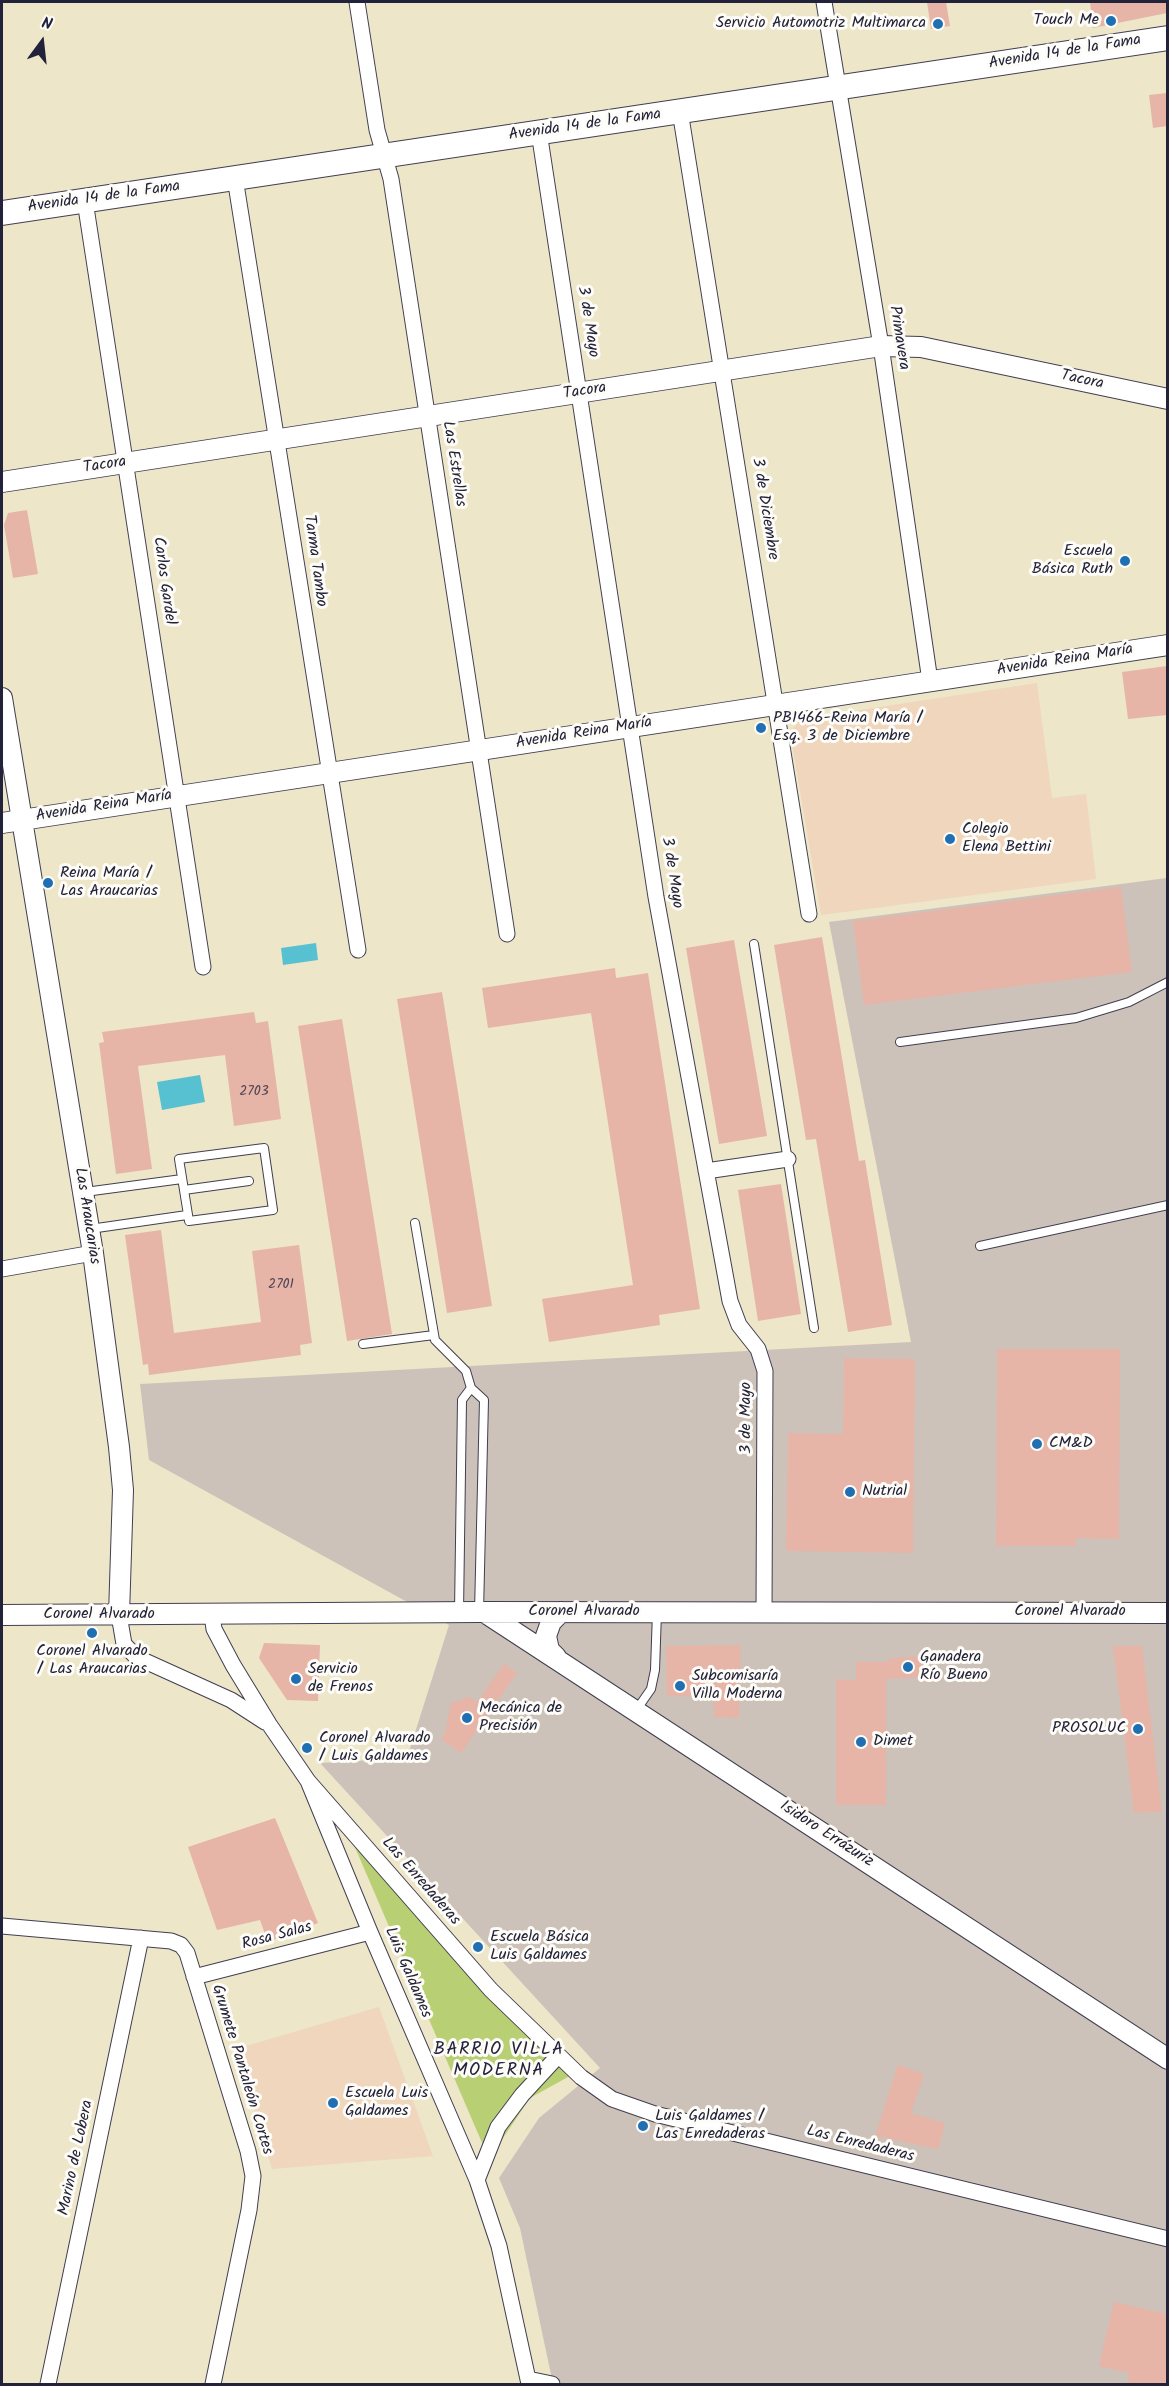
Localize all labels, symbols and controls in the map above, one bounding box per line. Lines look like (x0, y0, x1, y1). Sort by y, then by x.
text: N (39, 11, 55, 38)
place label: Touch Me (1034, 11, 1099, 31)
north arrow (12, 12, 72, 72)
place label: Servicio Automotriz Multimarca (716, 14, 926, 34)
marker: Touch Me (1104, 14, 1118, 28)
marker: Servicio Automotriz Multimarca (931, 17, 945, 31)
street label: Avenida 14 de la Fama (988, 31, 1142, 75)
street label: Avenida 14 de la Fama (508, 106, 662, 146)
street label: Avenida 14 de la Fama (27, 178, 181, 218)
street label: 3 de Mayo (572, 285, 602, 359)
street label: Primavera (883, 305, 913, 371)
street label: Tacora (1059, 367, 1105, 395)
street label: Tacora (562, 379, 608, 405)
street label: Las Estrellas (437, 420, 469, 508)
street label: Tacora (82, 453, 128, 479)
street label: 3 de Diciembre (746, 457, 782, 561)
street label: Tarma Tambo (298, 514, 330, 608)
street label: Carlos Gardel (147, 536, 179, 626)
place label: Escuela Básica Ruth (1032, 542, 1113, 580)
marker: Escuela Básica Ruth (1118, 554, 1132, 568)
street label: Avenida Reina María (996, 641, 1134, 681)
place label: PB1466-Reina María / Esq. 3 de Diciembre (773, 709, 922, 747)
street label: Avenida Reina María (515, 714, 653, 754)
marker: PB1466-Reina María / Esq. 3 de Diciembre (754, 721, 768, 735)
street label: Avenida Reina María (35, 787, 173, 827)
place label: Colegio Elena Bettini (962, 820, 1051, 858)
marker: Colegio Elena Bettini (943, 832, 957, 846)
street label: 3 de Mayo (656, 836, 686, 910)
place label: Reina María / Las Araucarias (60, 864, 158, 902)
marker: Reina María / Las Araucarias (41, 876, 55, 890)
house number: 2703 (239, 1085, 269, 1101)
street label: Las Araucarias (69, 1166, 103, 1266)
house number: 2701 (268, 1278, 294, 1294)
street label: 3 de Mayo (737, 1382, 757, 1454)
place label: CM&D (1049, 1434, 1093, 1454)
marker: CM&D (1030, 1437, 1044, 1451)
place label: Nutrial (862, 1482, 907, 1502)
marker: Nutrial (843, 1485, 857, 1499)
street label: Coronel Alvarado (528, 1602, 640, 1622)
street label: Coronel Alvarado (1014, 1602, 1126, 1622)
street label: Coronel Alvarado (43, 1605, 155, 1625)
marker: Coronel Alvarado / Las Araucarias (85, 1626, 99, 1640)
place label: Coronel Alvarado / Las Araucarias (36, 1642, 148, 1680)
place label: Ganadera Río Bueno (920, 1648, 988, 1686)
place label: Servicio de Frenos (308, 1660, 373, 1698)
marker: Ganadera Río Bueno (901, 1660, 915, 1674)
place label: Subcomisaría Villa Moderna (692, 1667, 782, 1705)
marker: Servicio de Frenos (289, 1672, 303, 1686)
marker: Subcomisaría Villa Moderna (673, 1679, 687, 1693)
place label: Mecánica de Precisión (479, 1699, 562, 1737)
marker: Mecánica de Precisión (460, 1711, 474, 1725)
place label: PROSOLUC (1052, 1719, 1126, 1739)
marker: PROSOLUC (1131, 1722, 1145, 1736)
place label: Coronel Alvarado / Luis Galdames (319, 1729, 430, 1767)
place label: Dimet (873, 1732, 913, 1752)
marker: Dimet (854, 1735, 868, 1749)
marker: Coronel Alvarado / Luis Galdames (300, 1741, 314, 1755)
street label: Isidoro Errázuriz (775, 1797, 877, 1873)
street label: Las Enredaderas (377, 1834, 463, 1930)
street label: Rosa Salas (240, 1918, 314, 1956)
street label: Luis Galdames (379, 1925, 435, 2021)
place label: Escuela Básica Luis Galdames (490, 1928, 589, 1966)
marker: Escuela Básica Luis Galdames (471, 1940, 485, 1954)
street label: Grumete Pantaleón Cortes (206, 1983, 276, 2157)
district label: BARRIO VILLA MODERNA (433, 2040, 565, 2082)
place label: Escuela Luis Galdames (345, 2084, 428, 2122)
marker: Escuela Luis Galdames (326, 2096, 340, 2110)
street label: Marino de Lobera (55, 2099, 99, 2217)
place label: Luis Galdames / Las Enredaderas (655, 2107, 765, 2145)
marker: Luis Galdames / Las Enredaderas (636, 2119, 650, 2133)
street label: Las Enredaderas (804, 2122, 916, 2168)

